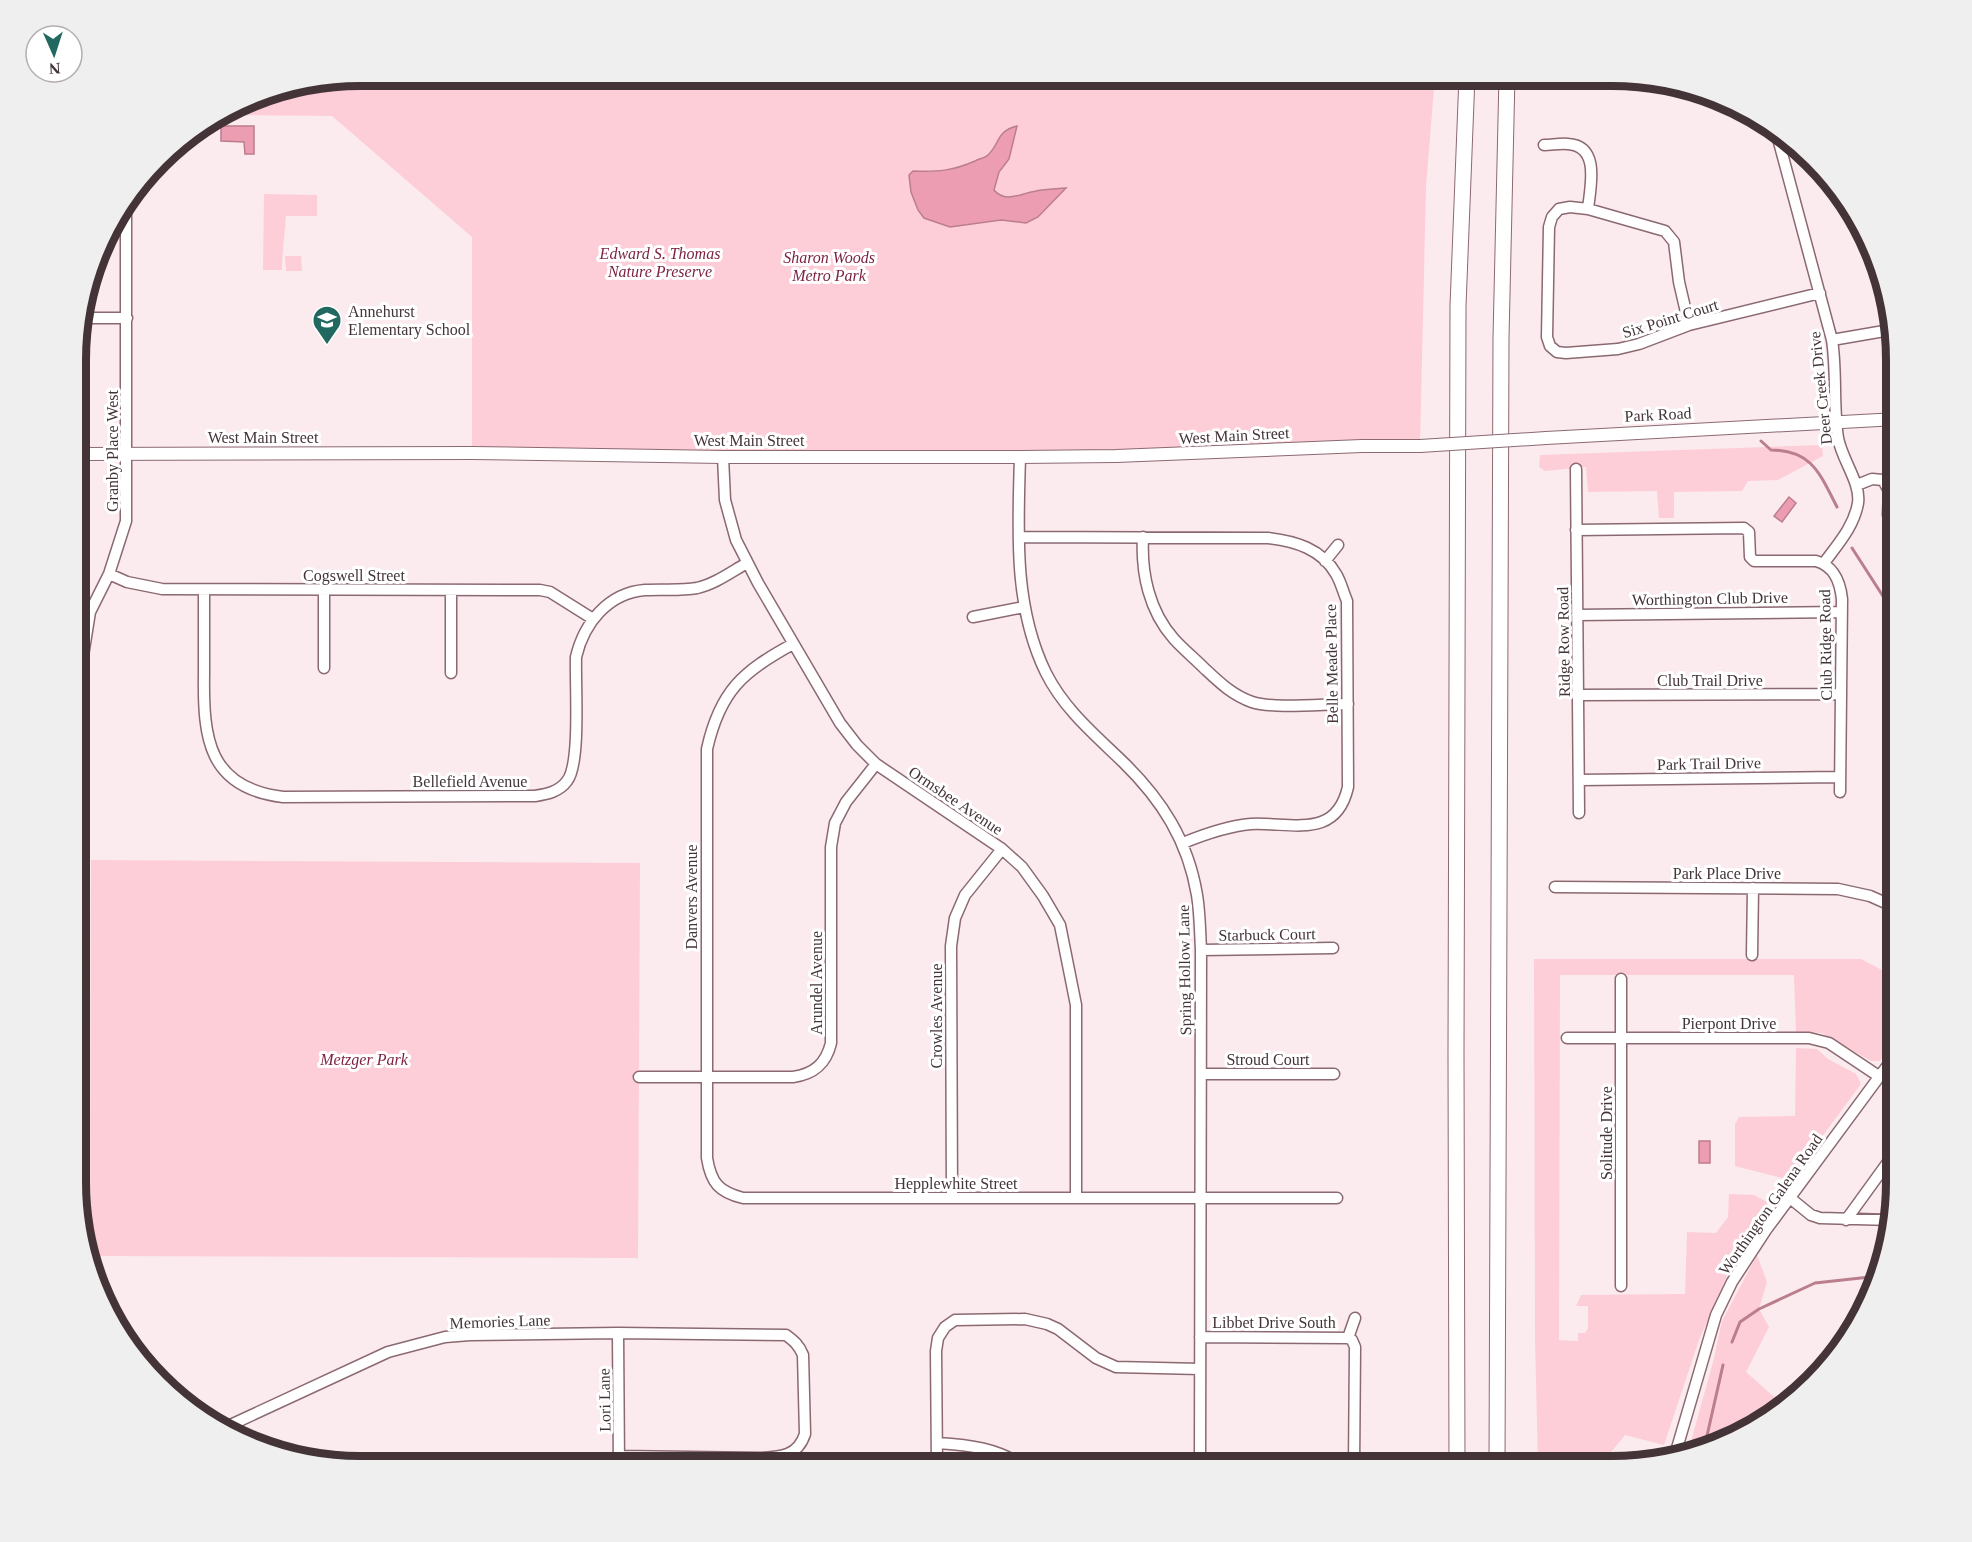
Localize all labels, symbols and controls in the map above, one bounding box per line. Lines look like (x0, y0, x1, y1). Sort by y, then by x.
north arrow (24, 24, 84, 84)
text: N (48, 60, 61, 77)
park label: Edward S. Thomas Nature Preserve (599, 245, 720, 280)
park label: Sharon Woods Metro Park (783, 249, 875, 284)
street label: Six Point Court (1620, 296, 1721, 341)
place label: Annehurst Elementary School (348, 303, 471, 339)
school or university icon: Annehurst Elementary School (311, 304, 343, 346)
street label: Deer Creek Drive (1806, 331, 1835, 445)
street label: Granby Place West (104, 389, 122, 512)
street label: Park Road (1624, 404, 1692, 425)
street label: West Main Street (1178, 424, 1290, 447)
street label: West Main Street (208, 429, 319, 446)
street label: West Main Street (694, 432, 805, 449)
street label: Cogswell Street (303, 567, 405, 585)
street label: Ridge Row Road (1554, 587, 1574, 697)
street label: Worthington Club Drive (1632, 589, 1788, 609)
street label: Club Ridge Road (1816, 589, 1836, 701)
street label: Belle Meade Place (1322, 604, 1341, 724)
street label: Club Trail Drive (1657, 672, 1763, 689)
street label: Park Trail Drive (1657, 754, 1761, 773)
street label: Ormsbee Avenue (906, 763, 1006, 838)
street label: Bellefield Avenue (413, 773, 527, 790)
street label: Danvers Avenue (683, 845, 700, 950)
street label: Park Place Drive (1673, 865, 1781, 882)
street label: Spring Hollow Lane (1175, 905, 1195, 1035)
street label: Starbuck Court (1218, 925, 1316, 944)
street label: Arundel Avenue (808, 931, 825, 1035)
street label: Crowles Avenue (928, 963, 945, 1069)
street label: Pierpont Drive (1682, 1015, 1776, 1033)
park label: Metzger Park (319, 1051, 409, 1069)
street label: Stroud Court (1226, 1051, 1310, 1068)
street label: Solitude Drive (1598, 1086, 1615, 1180)
street label: Worthington Galena Road (1715, 1131, 1826, 1278)
street label: Hepplewhite Street (894, 1175, 1018, 1193)
street label: Memories Lane (449, 1311, 551, 1332)
street label: Libbet Drive South (1212, 1314, 1336, 1331)
street label: Lori Lane (595, 1368, 614, 1432)

